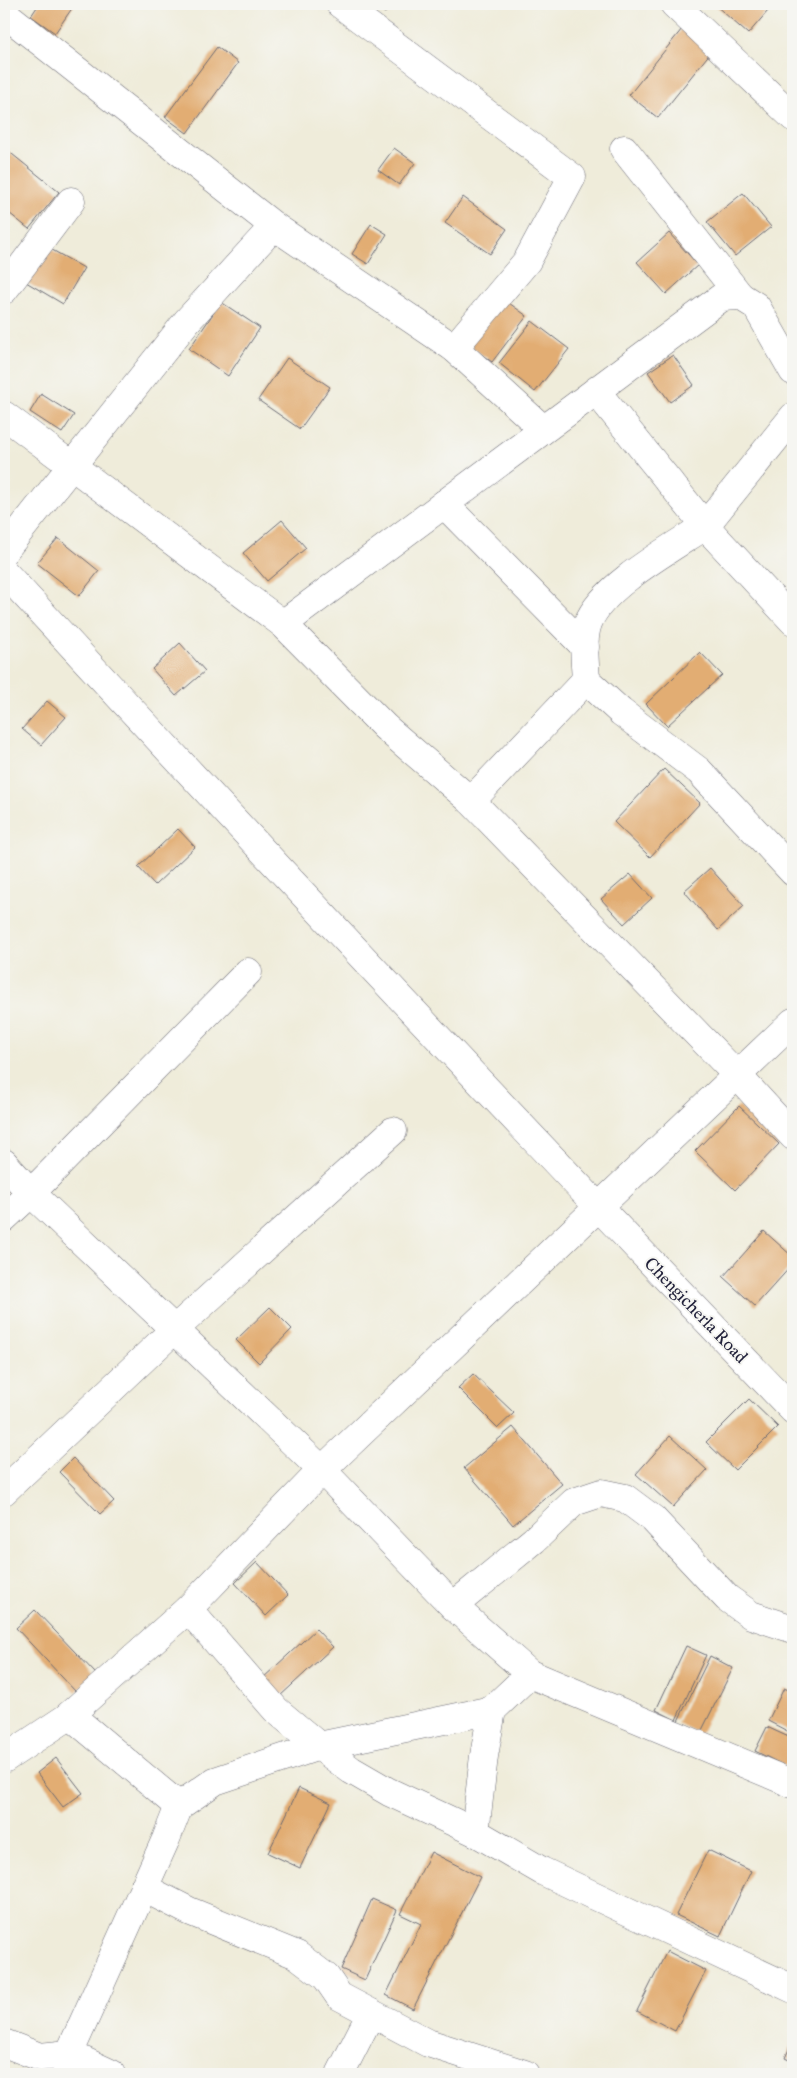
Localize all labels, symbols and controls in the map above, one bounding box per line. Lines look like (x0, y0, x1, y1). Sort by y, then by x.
street label: Chengicherla Road (639, 1252, 752, 1368)

